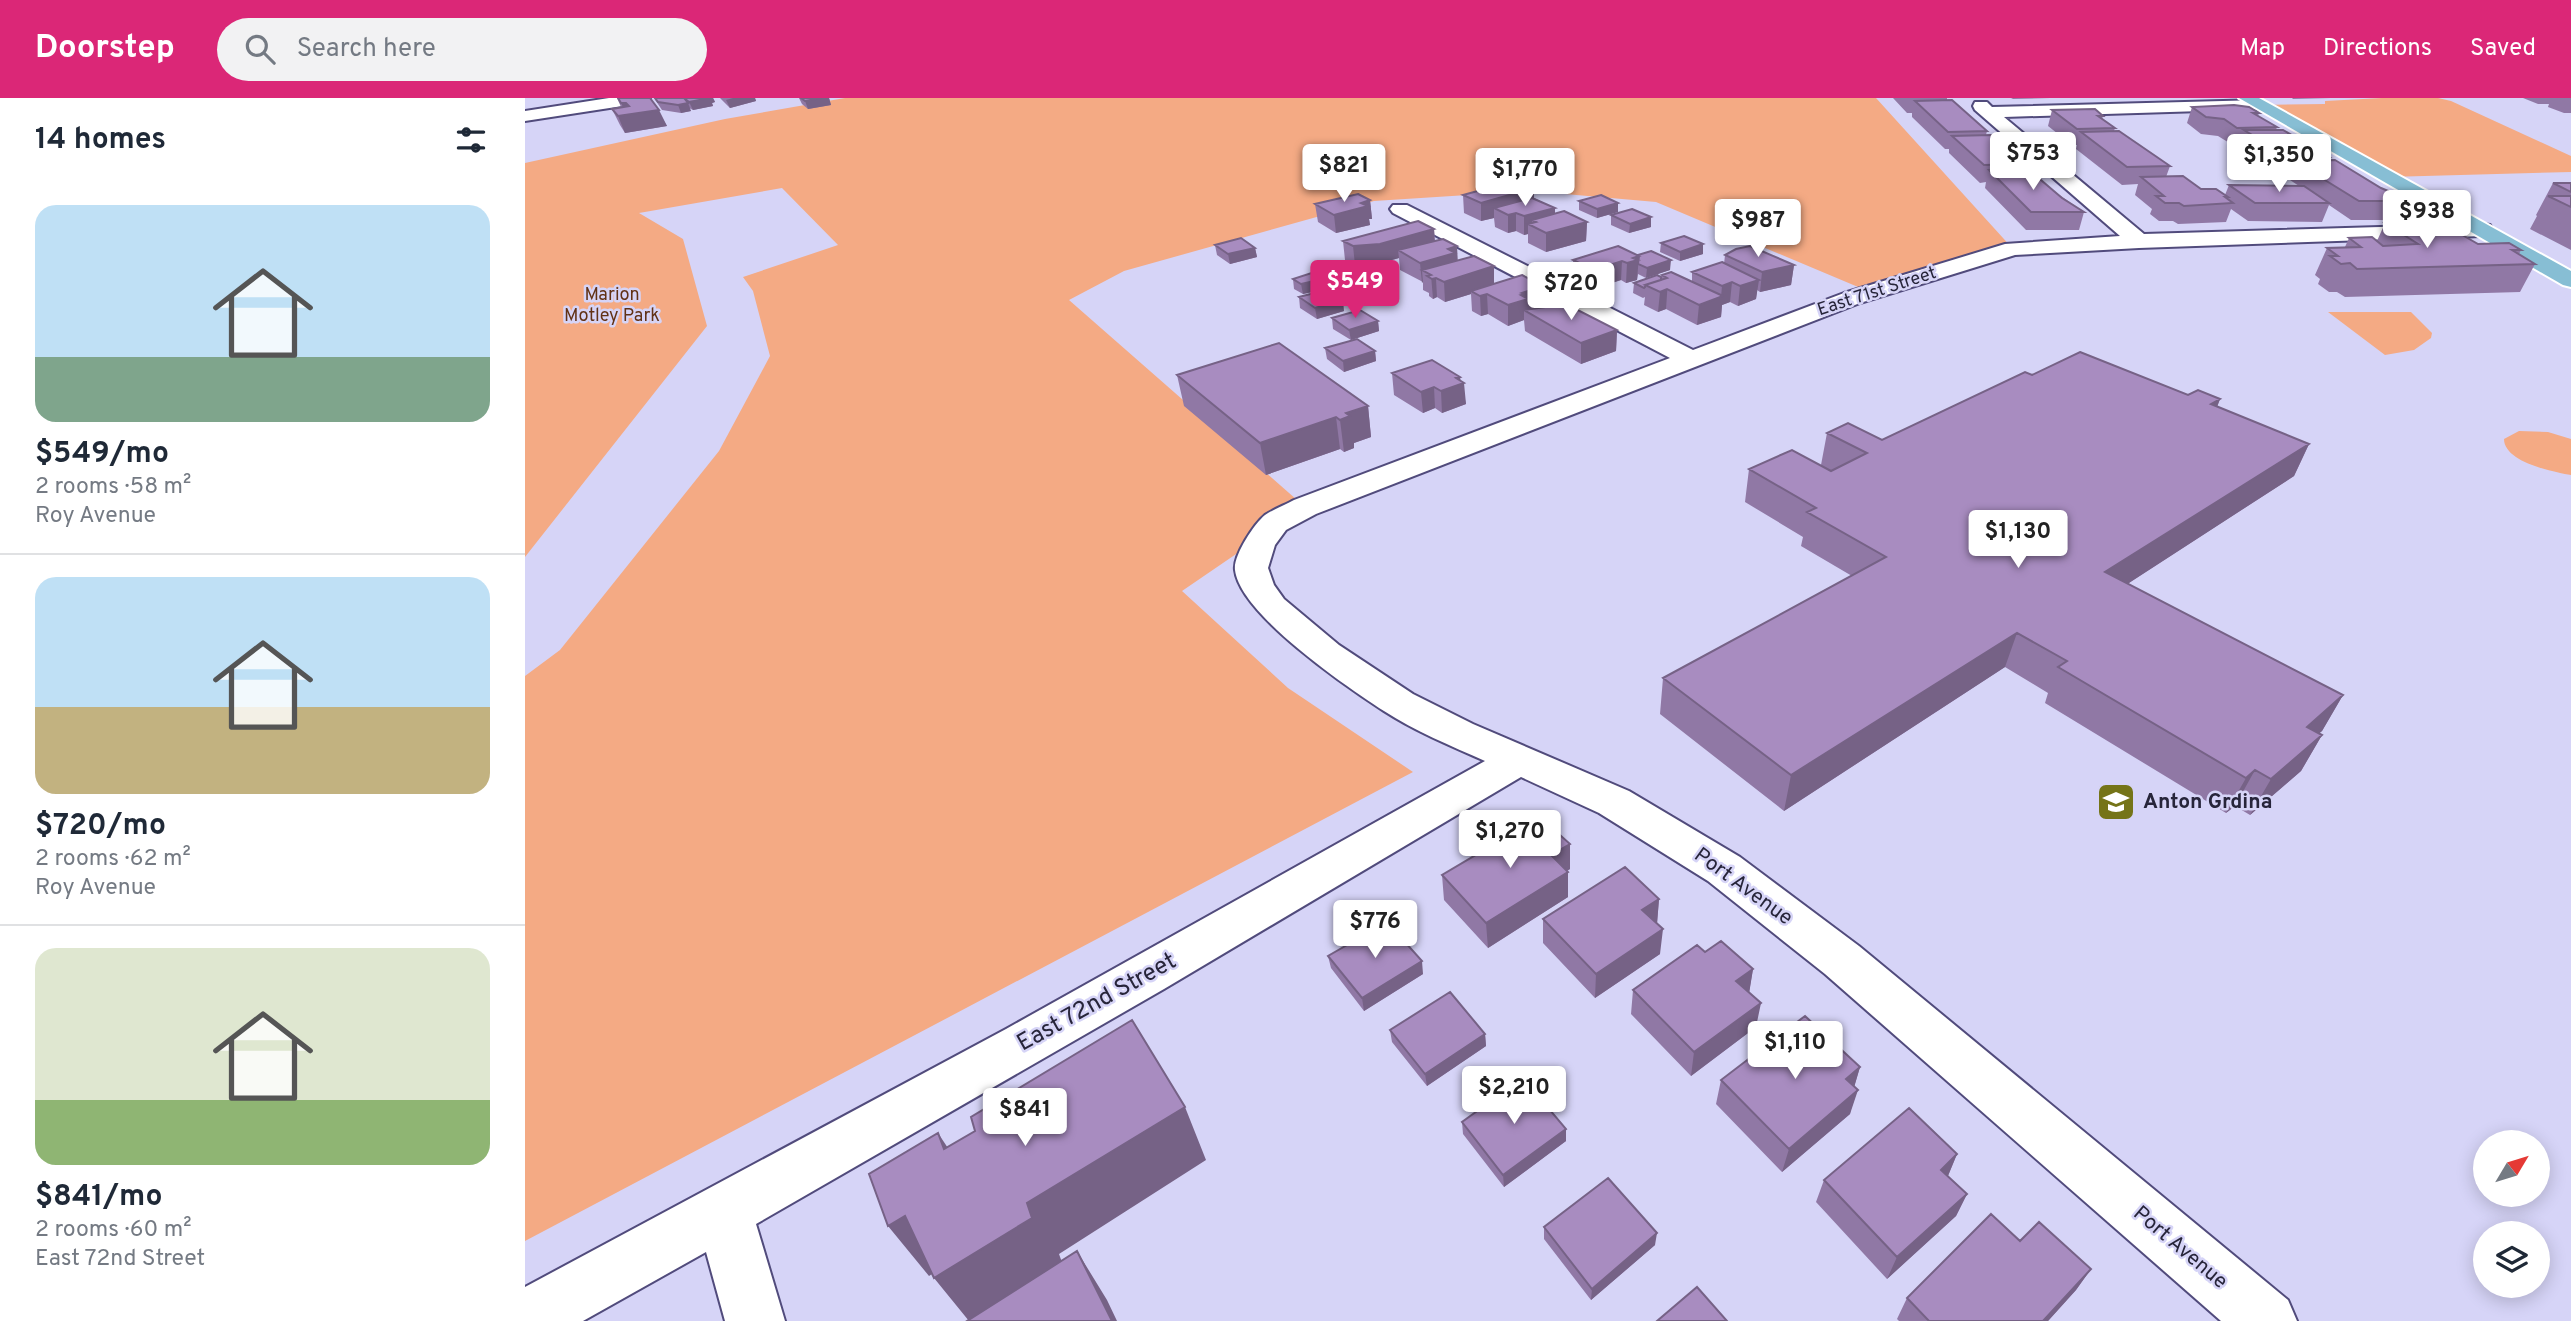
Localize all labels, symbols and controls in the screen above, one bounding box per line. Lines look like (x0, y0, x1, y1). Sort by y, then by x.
search box (217, 18, 707, 81)
text: Doorstep (35, 28, 175, 70)
icon: search (241, 30, 279, 68)
text: Search here (297, 33, 436, 66)
text: Map (2240, 34, 2285, 64)
text: Directions (2323, 34, 2432, 64)
text: Saved (2470, 34, 2536, 64)
icon: filters (452, 121, 490, 159)
text: 14 homes (35, 122, 166, 159)
pin: $753 (1992, 132, 2074, 192)
pin: $1,350 (2222, 134, 2336, 194)
text: $753 (2006, 140, 2060, 169)
text: $1,350 (2243, 142, 2315, 171)
pin: $821 (1303, 144, 1385, 204)
pin: $1,770 (1468, 148, 1582, 208)
text: $821 (1318, 152, 1370, 181)
text: $1,770 (1492, 156, 1558, 185)
pin: $938 (2386, 190, 2468, 250)
text: $938 (2399, 198, 2455, 227)
pin: $987 (1717, 200, 1799, 259)
text: $987 (1731, 207, 1785, 236)
icon: home (200, 250, 326, 376)
pin: $549 (1314, 260, 1396, 320)
pin: $720 (1530, 262, 1612, 322)
street label: East 71st Street (1815, 262, 1939, 322)
text: $549 (1326, 268, 1384, 297)
text: $720 (1543, 270, 1599, 299)
park label: Marion Motley Park (564, 284, 660, 328)
text: $549/mo (35, 436, 169, 473)
text: 2 rooms · 58 m² (35, 473, 191, 502)
text: Roy Avenue (35, 502, 156, 531)
pin: $1,130 (1961, 510, 2075, 570)
text: $1,130 (1985, 518, 2051, 547)
icon: home (200, 622, 326, 748)
school or university icon: Anton Grdina (2095, 781, 2137, 823)
place label: Anton Grdina (2143, 789, 2272, 816)
text: $720/mo (35, 808, 166, 845)
pin: $1,270 (1453, 810, 1567, 870)
text: $1,270 (1475, 818, 1545, 847)
street label: Port Avenue (1688, 842, 1798, 932)
text: 2 rooms · 62 m² (35, 845, 191, 874)
text: Roy Avenue (35, 874, 156, 903)
pin: $776 (1334, 900, 1416, 960)
text: $776 (1349, 908, 1401, 937)
street label: East 72nd Street (1012, 947, 1182, 1059)
icon: home (200, 993, 326, 1119)
pin: $1,110 (1738, 1021, 1852, 1081)
text: $1,110 (1764, 1029, 1826, 1058)
pin: $2,210 (1457, 1066, 1571, 1126)
text: $2,210 (1478, 1074, 1550, 1103)
pin: $841 (984, 1088, 1066, 1148)
text: $841 (999, 1096, 1051, 1125)
north arrow (2473, 1130, 2550, 1208)
map controls (2473, 1130, 2550, 1298)
text: $841/mo (35, 1179, 162, 1216)
street label: Port Avenue (2127, 1200, 2233, 1296)
text: 2 rooms · 60 m² (35, 1216, 192, 1245)
button: layers (2473, 1221, 2550, 1298)
text: East 72nd Street (35, 1245, 205, 1274)

